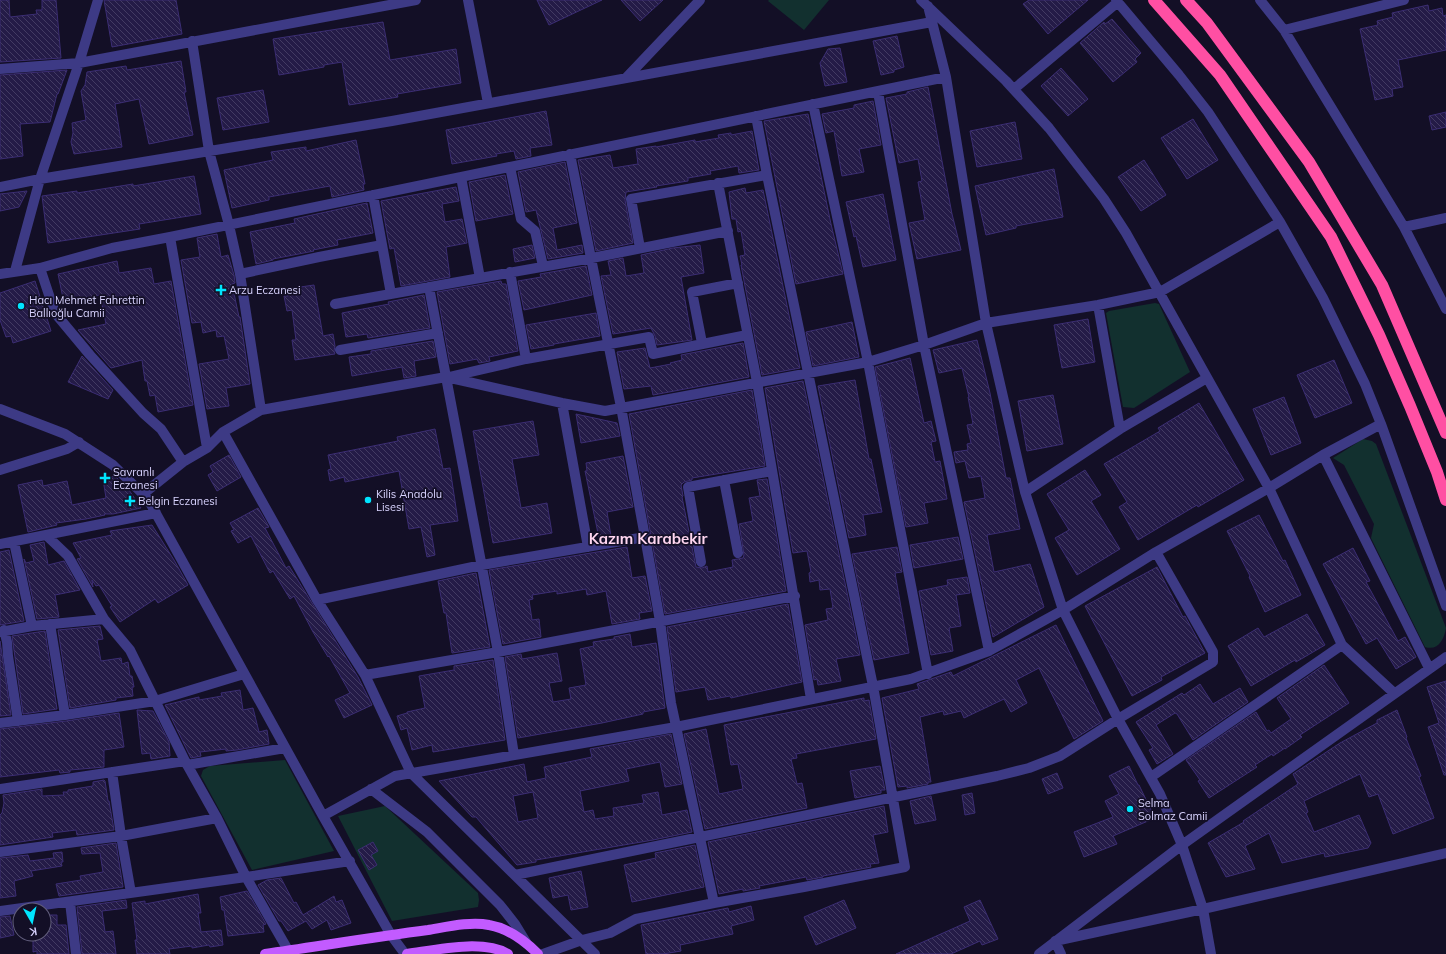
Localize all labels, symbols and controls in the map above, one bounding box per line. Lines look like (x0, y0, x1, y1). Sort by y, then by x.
place label: Arzu Eczanesi (229, 283, 301, 297)
marker: Arzu Eczanesi (216, 285, 226, 295)
place label: Hacı Mehmet Fahrettin Ballıoğlu Camii (29, 293, 145, 320)
marker: Hacı Mehmet Fahrettin Ballıoğlu Camii (16, 301, 26, 311)
place label: Savranlı Eczanesi (113, 465, 158, 492)
marker: Savranlı Eczanesi (100, 473, 110, 483)
place label: Kilis Anadolu Lisesi (376, 487, 442, 514)
place label: Belgin Eczanesi (138, 494, 217, 508)
marker: Kilis Anadolu Lisesi (363, 495, 373, 505)
marker: Belgin Eczanesi (125, 496, 135, 506)
district label: Kazım Karabekir (589, 529, 707, 548)
place label: Selma Solmaz Camii (1138, 796, 1207, 823)
marker: Selma Solmaz Camii (1125, 804, 1135, 814)
north arrow (12, 902, 52, 942)
text: K (28, 924, 38, 939)

